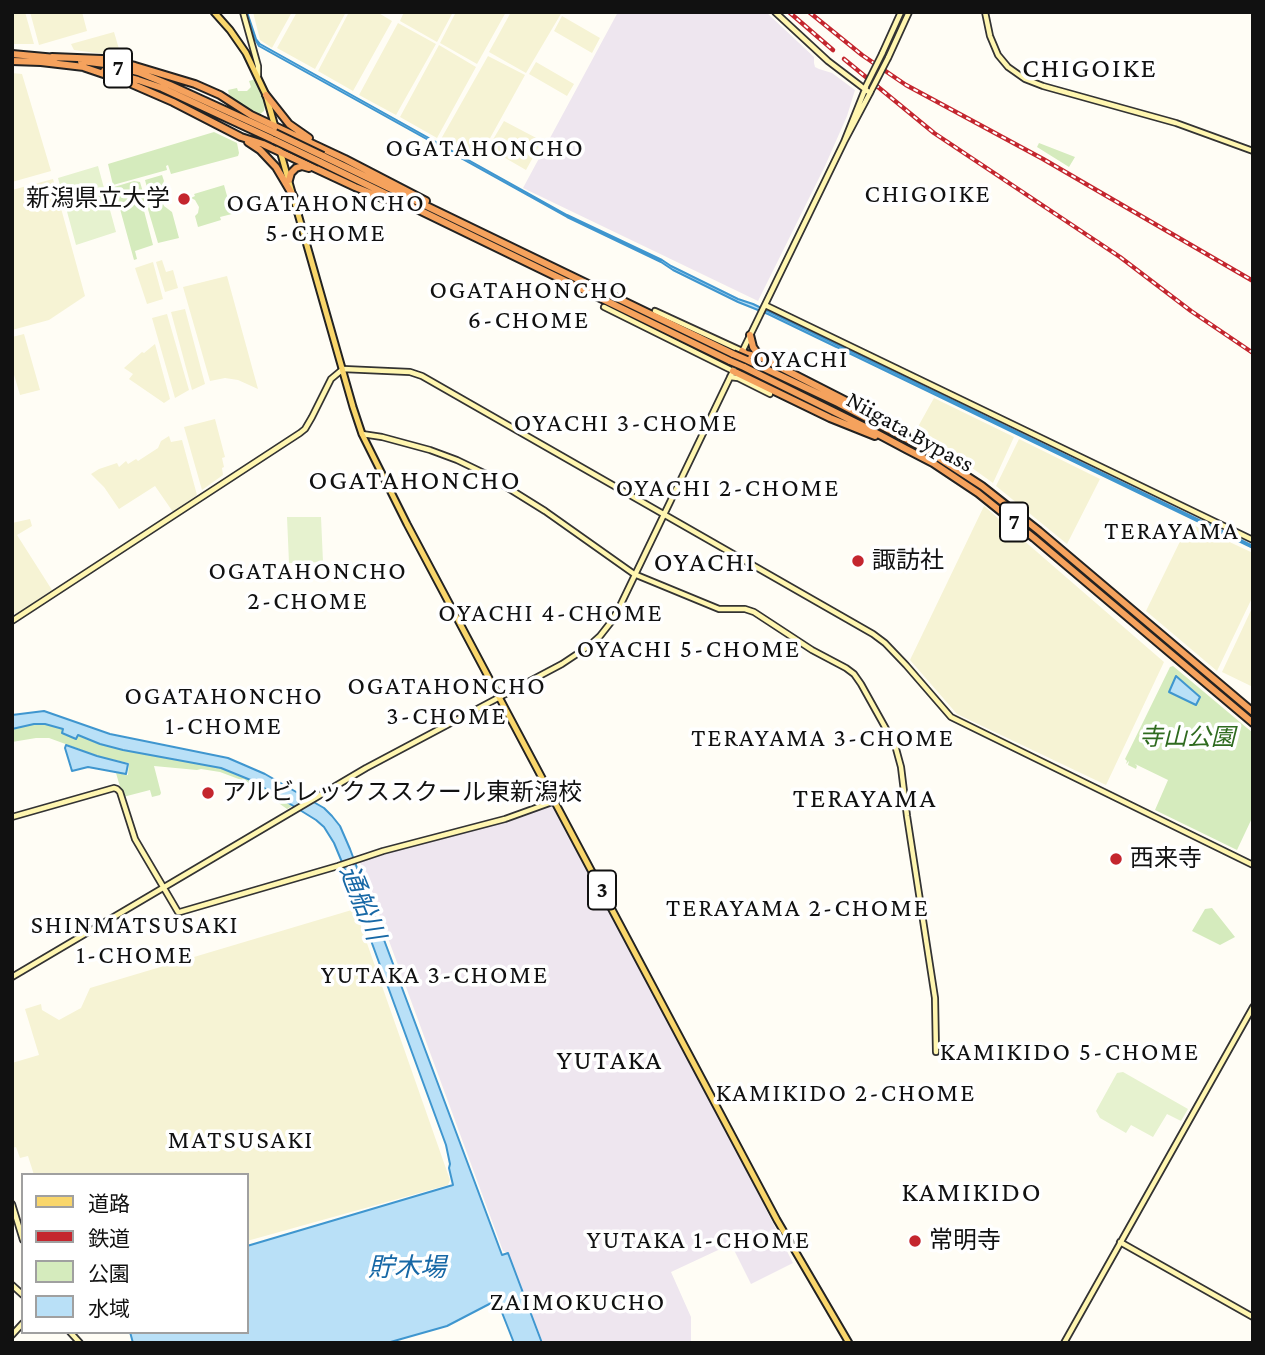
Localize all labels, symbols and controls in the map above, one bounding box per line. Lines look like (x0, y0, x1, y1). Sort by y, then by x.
road number: 7 (104, 48, 132, 88)
district label: CHIGOIKE (1023, 51, 1157, 85)
district label: OGATAHONCHO (387, 132, 583, 164)
district label: CHIGOIKE (865, 178, 991, 210)
place label: 新潟県立大学 (26, 185, 170, 213)
district label: OGATAHONCHO 5-CHOME (228, 187, 424, 248)
marker: 新潟県立大学 (176, 191, 192, 207)
district label: OGATAHONCHO 6-CHOME (431, 274, 627, 336)
district label: OYACHI (754, 343, 848, 375)
street label: Niigata Bypass (841, 385, 979, 479)
district label: OYACHI 3-CHOME (516, 407, 736, 439)
district label: OGATAHONCHO (310, 463, 520, 497)
district label: OYACHI 2-CHOME (617, 472, 839, 504)
road number: 7 (1000, 502, 1028, 542)
district label: TERAYAMA (1105, 515, 1239, 547)
district label: OYACHI (654, 545, 756, 579)
place label: 諏訪社 (872, 547, 944, 575)
marker: 諏訪社 (850, 553, 866, 569)
district label: OGATAHONCHO 2-CHOME (210, 555, 406, 616)
district label: OYACHI 4-CHOME (440, 597, 662, 629)
district label: OYACHI 5-CHOME (579, 633, 799, 665)
district label: OGATAHONCHO 3-CHOME (349, 670, 545, 732)
district label: OGATAHONCHO 1-CHOME (126, 680, 322, 742)
district label: TERAYAMA 3-CHOME (693, 722, 953, 754)
park label: 寺山公園 (1139, 724, 1235, 752)
place label: アルビレックススクール東新潟校 (222, 779, 582, 807)
district label: TERAYAMA (794, 781, 936, 815)
marker: アルビレックススクール東新潟校 (200, 785, 216, 801)
place label: 西来寺 (1130, 845, 1202, 873)
marker: 西来寺 (1108, 851, 1124, 867)
water label: 通船川 (333, 861, 391, 945)
road number: 3 (588, 870, 616, 909)
district label: TERAYAMA 2-CHOME (668, 892, 928, 924)
district label: SHINMATSUSAKI 1-CHOME (32, 909, 238, 970)
district label: YUTAKA 3-CHOME (323, 959, 547, 991)
district label: KAMIKIDO 5-CHOME (942, 1036, 1198, 1068)
district label: YUTAKA (558, 1043, 662, 1077)
district label: KAMIKIDO 2-CHOME (718, 1077, 974, 1109)
district label: MATSUSAKI (169, 1124, 313, 1156)
legend (21, 1173, 248, 1334)
district label: KAMIKIDO (902, 1175, 1042, 1209)
text: 道路 (88, 1192, 130, 1216)
district label: YUTAKA 1-CHOME (589, 1224, 809, 1256)
text: 鉄道 (88, 1227, 130, 1251)
place label: 常明寺 (929, 1227, 1001, 1255)
marker: 常明寺 (907, 1233, 923, 1249)
water label: 貯木場 (368, 1252, 446, 1284)
text: 公園 (88, 1262, 130, 1286)
district label: ZAIMOKUCHO (491, 1286, 665, 1318)
text: 水域 (88, 1297, 130, 1321)

